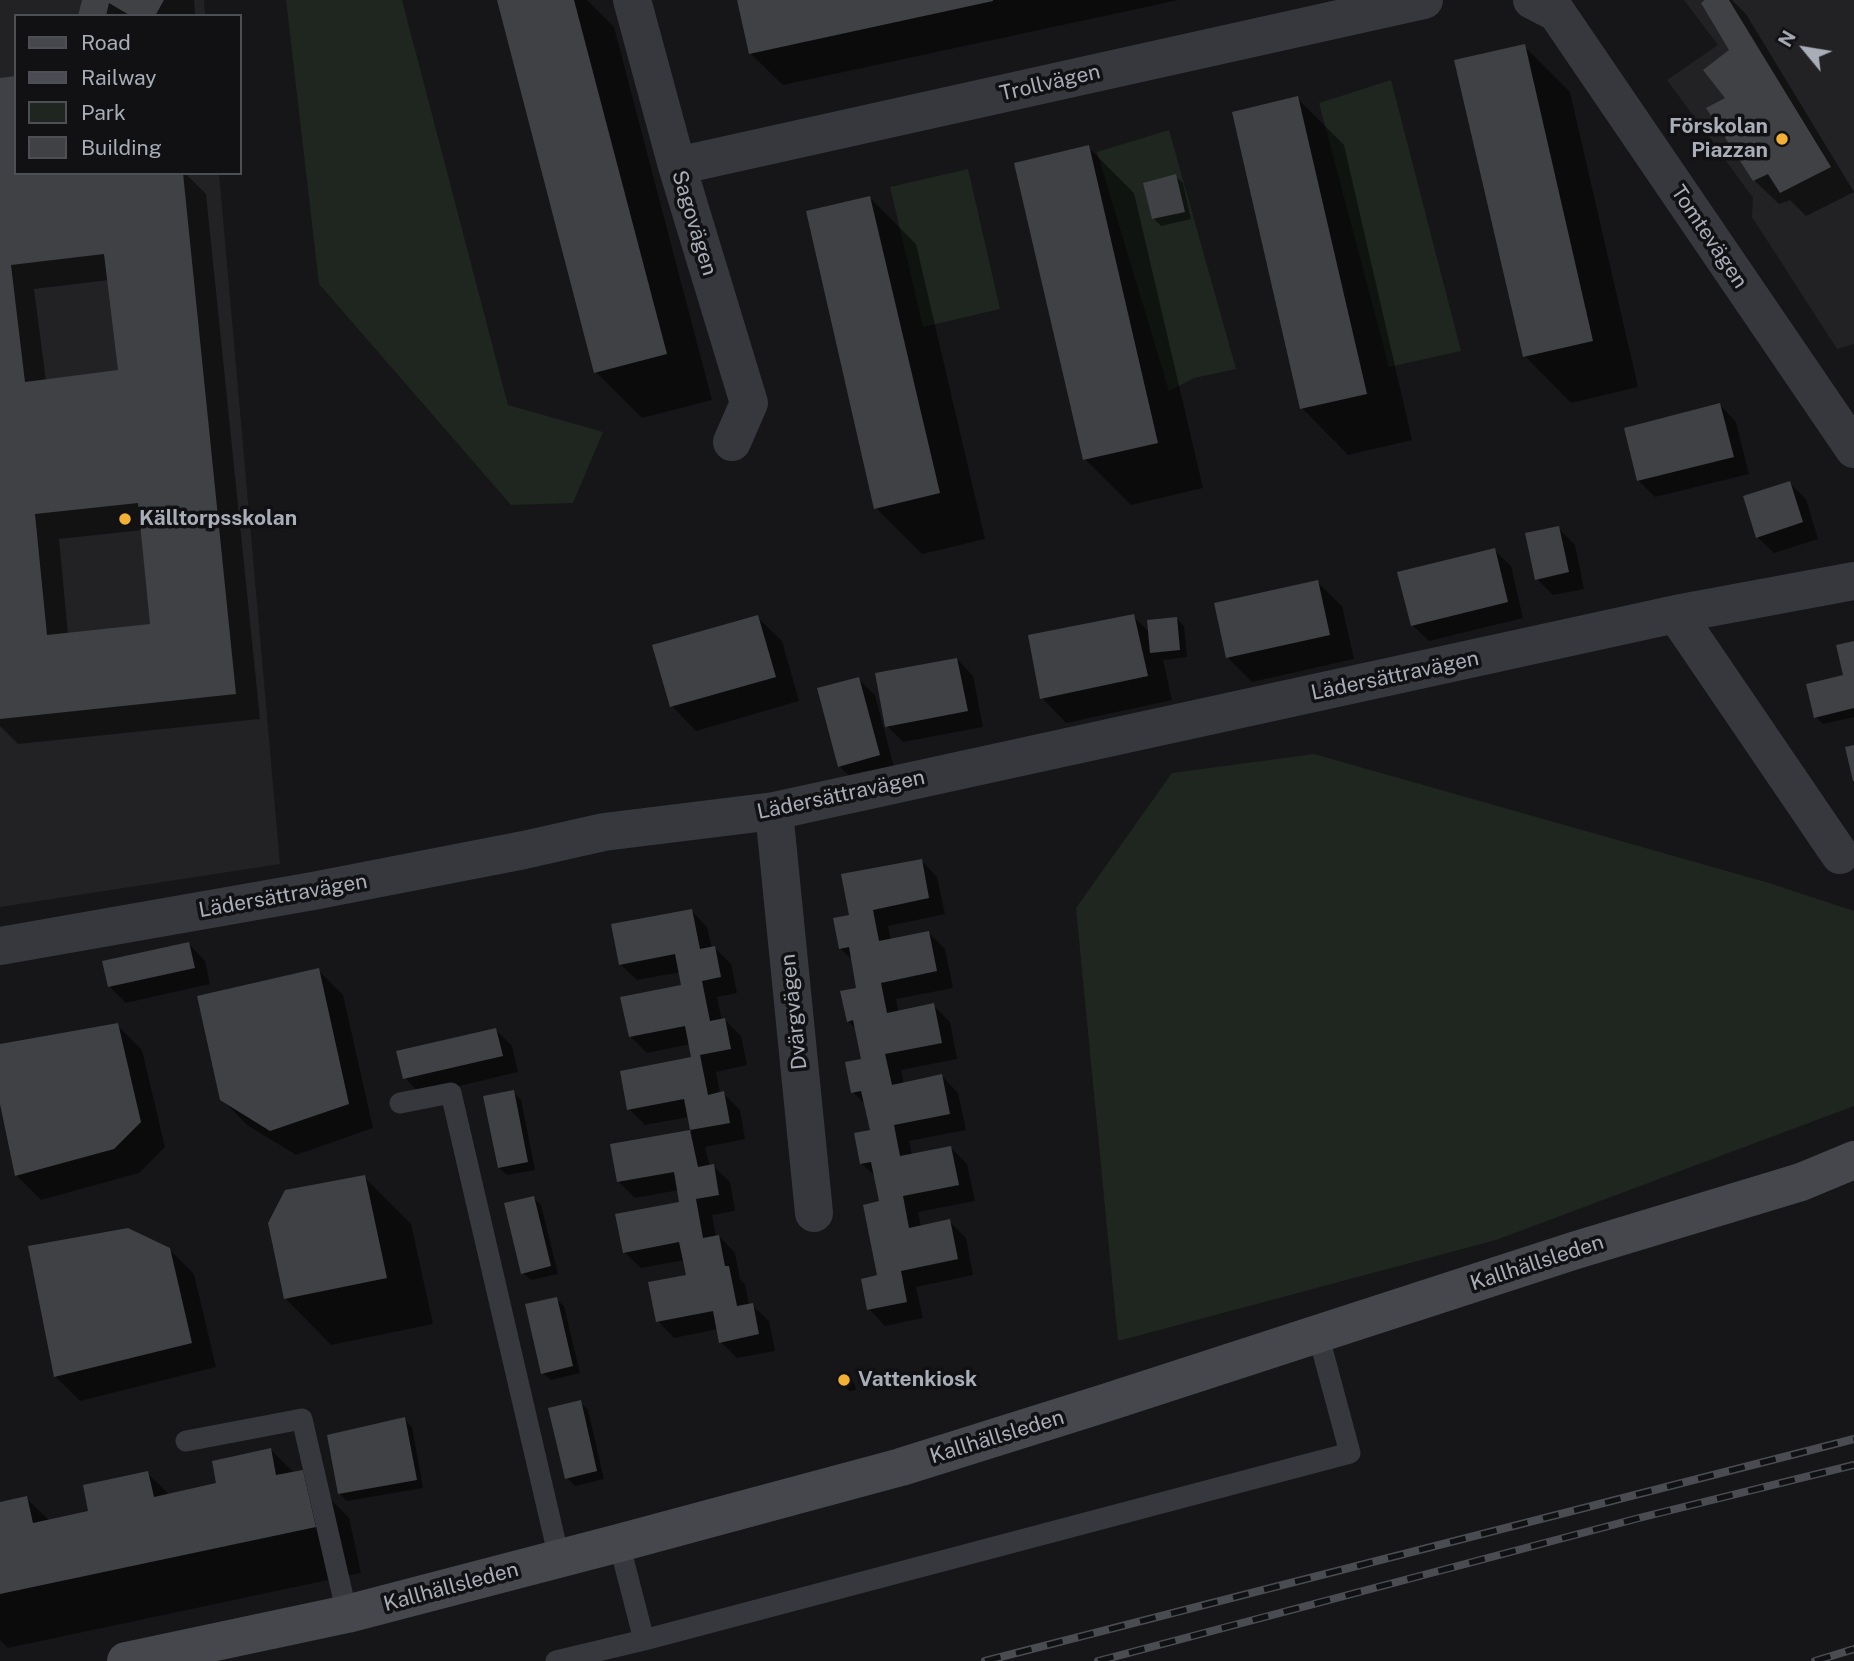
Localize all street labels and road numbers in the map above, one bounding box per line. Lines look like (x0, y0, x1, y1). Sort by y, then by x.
street label: Trollvägen (997, 59, 1103, 107)
street label: Sagovägen (666, 167, 722, 279)
street label: Tomtevägen (1665, 181, 1753, 293)
street label: Lädersättravägen (1309, 646, 1481, 706)
street label: Lädersättravägen (755, 765, 927, 825)
street label: Lädersättravägen (197, 869, 369, 923)
street label: Dvärgvägen (775, 953, 813, 1071)
street label: Kallhällsleden (1467, 1230, 1607, 1296)
street label: Kallhällsleden (927, 1405, 1067, 1469)
street label: Kallhällsleden (381, 1557, 521, 1617)

